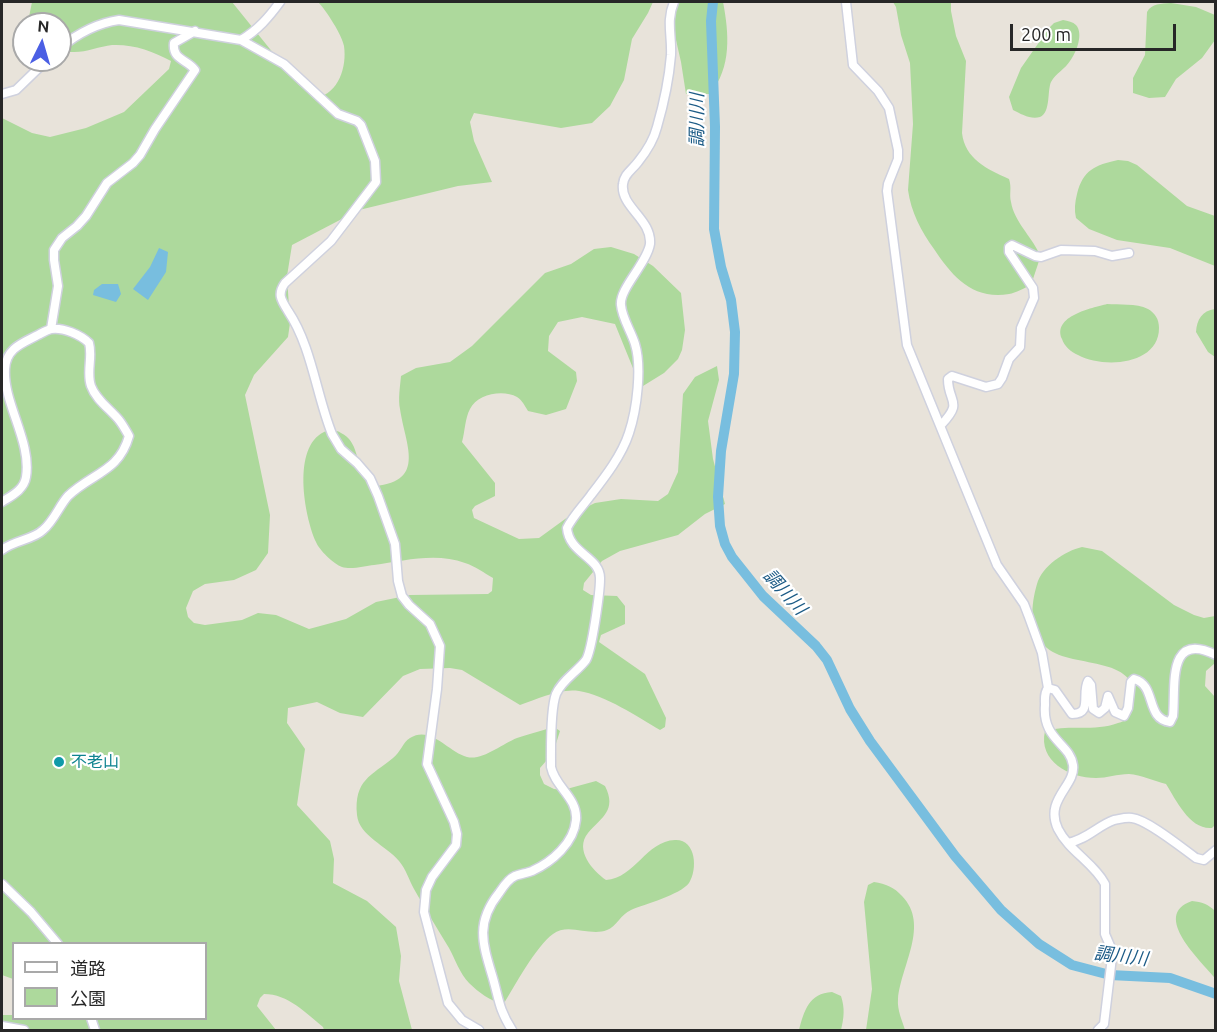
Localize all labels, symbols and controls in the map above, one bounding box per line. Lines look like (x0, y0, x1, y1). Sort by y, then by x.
north arrow (12, 12, 72, 72)
scale bar (1013, 12, 1180, 50)
text: N (37, 17, 50, 36)
text: 200 m (1021, 24, 1071, 44)
water label: 調川川 (686, 93, 708, 147)
water label: 調川川 (759, 565, 811, 619)
place label: 不老山 (71, 752, 119, 772)
marker: 不老山 (52, 755, 66, 769)
legend (12, 942, 207, 1020)
water label: 調川川 (1093, 942, 1149, 970)
text: 道路 (70, 958, 106, 978)
text: 公園 (70, 988, 106, 1008)

